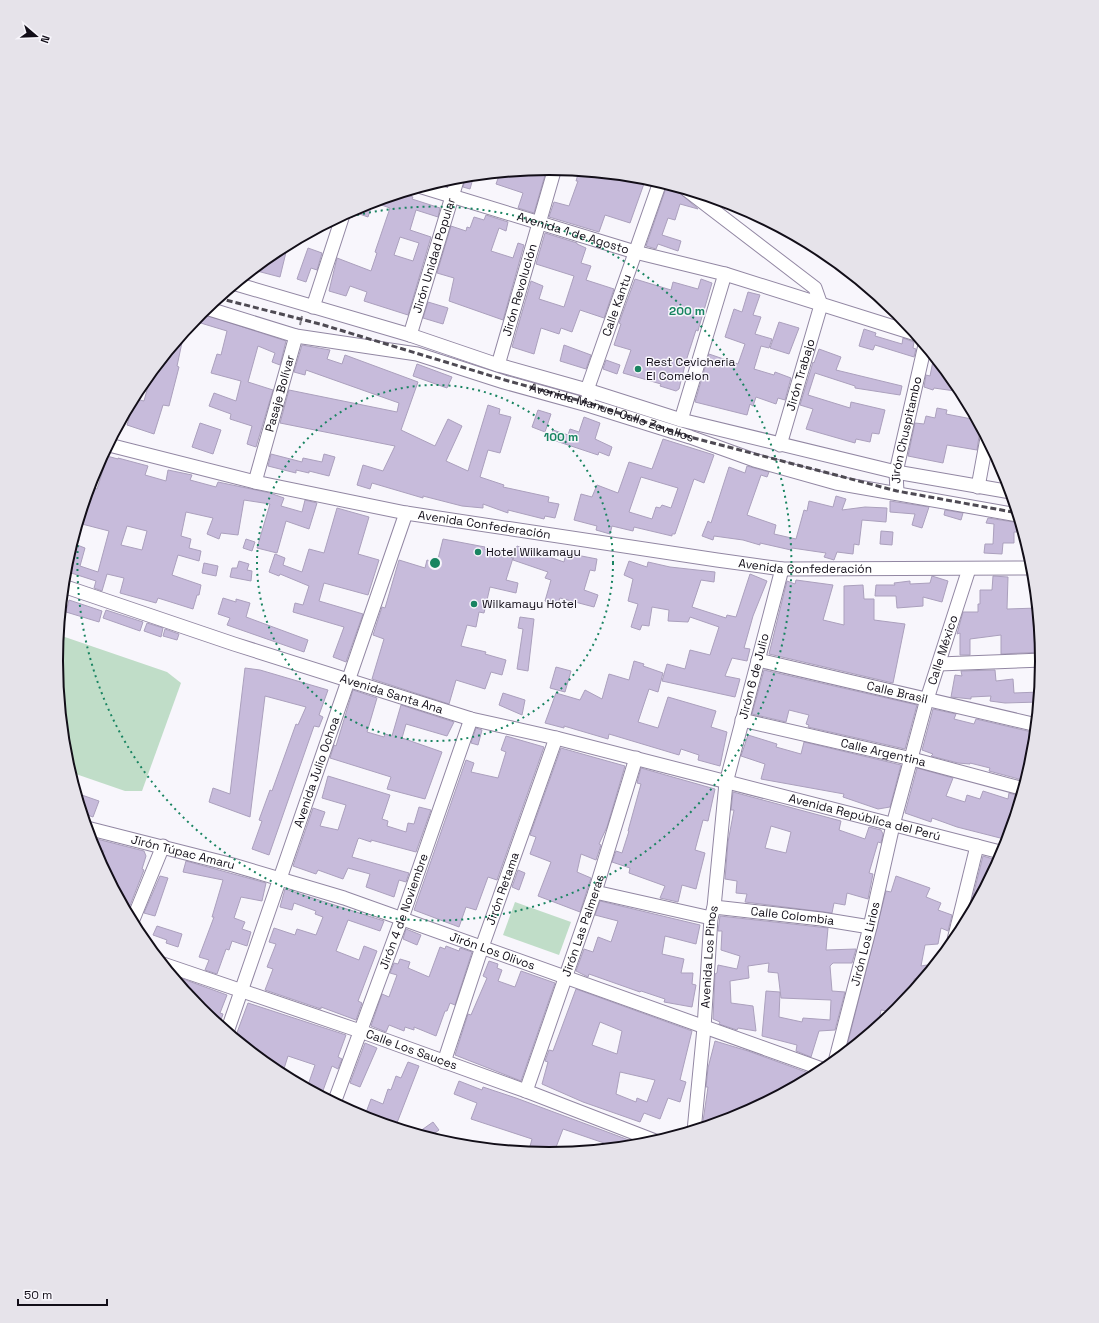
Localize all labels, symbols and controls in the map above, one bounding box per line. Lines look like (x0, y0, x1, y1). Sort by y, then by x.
north arrow (16, 16, 56, 56)
text: N (38, 33, 53, 45)
street label: Jirón Unidad Popular (409, 195, 459, 315)
street label: Avenida 1 de Agosto (515, 208, 631, 258)
street label: Jirón Revolución (499, 242, 541, 338)
street label: Calle Kantu (598, 272, 635, 339)
text: 200 m (669, 303, 705, 319)
street label: Jirón Trabajo (782, 337, 819, 413)
street label: Pasaje Bolívar (261, 353, 298, 434)
place label: Rest Cevicheria El Comelon (646, 354, 736, 384)
marker: Rest Cevicheria El Comelon (633, 364, 643, 374)
street label: Jirón Chuspitambo (888, 375, 926, 484)
street label: Avenida Manuel Callo Zevallos (528, 379, 695, 446)
text: 100 m (544, 429, 578, 445)
street label: Avenida Confederación (417, 507, 552, 543)
place label: Hotel Wilkamayu (486, 544, 581, 560)
marker: Hotel Wilkamayu (473, 547, 483, 557)
street label: Avenida Confederación (737, 555, 872, 577)
centre of rings (428, 556, 442, 570)
place label: Wilkamayu Hotel (482, 596, 577, 612)
marker: Wilkamayu Hotel (469, 599, 479, 609)
street label: Calle México (924, 613, 962, 687)
street label: Jirón 6 de Julio (735, 632, 773, 721)
street label: Avenida Santa Ana (338, 670, 445, 718)
street label: Calle Brasil (865, 678, 929, 707)
street label: Avenida Julio Ochoa (290, 714, 343, 830)
street label: Calle Argentina (839, 735, 928, 770)
street label: Avenida República del Perú (787, 790, 942, 844)
street label: Jirón Túpac Amaru (129, 831, 237, 873)
street label: Jirón Retama (482, 850, 523, 927)
street label: Jirón 4 de Noviembre (376, 851, 432, 972)
street label: Jirón Las Palmeras (558, 873, 608, 979)
street label: Jirón Los Lirios (847, 900, 883, 988)
street label: Avenida Los Pinos (697, 903, 722, 1009)
street label: Calle Colombia (750, 903, 836, 929)
street label: Jirón Los Olivos (448, 928, 537, 974)
street label: Calle Los Sauces (364, 1026, 460, 1074)
scale bar (18, 1281, 107, 1307)
text: 50 m (24, 1287, 52, 1303)

